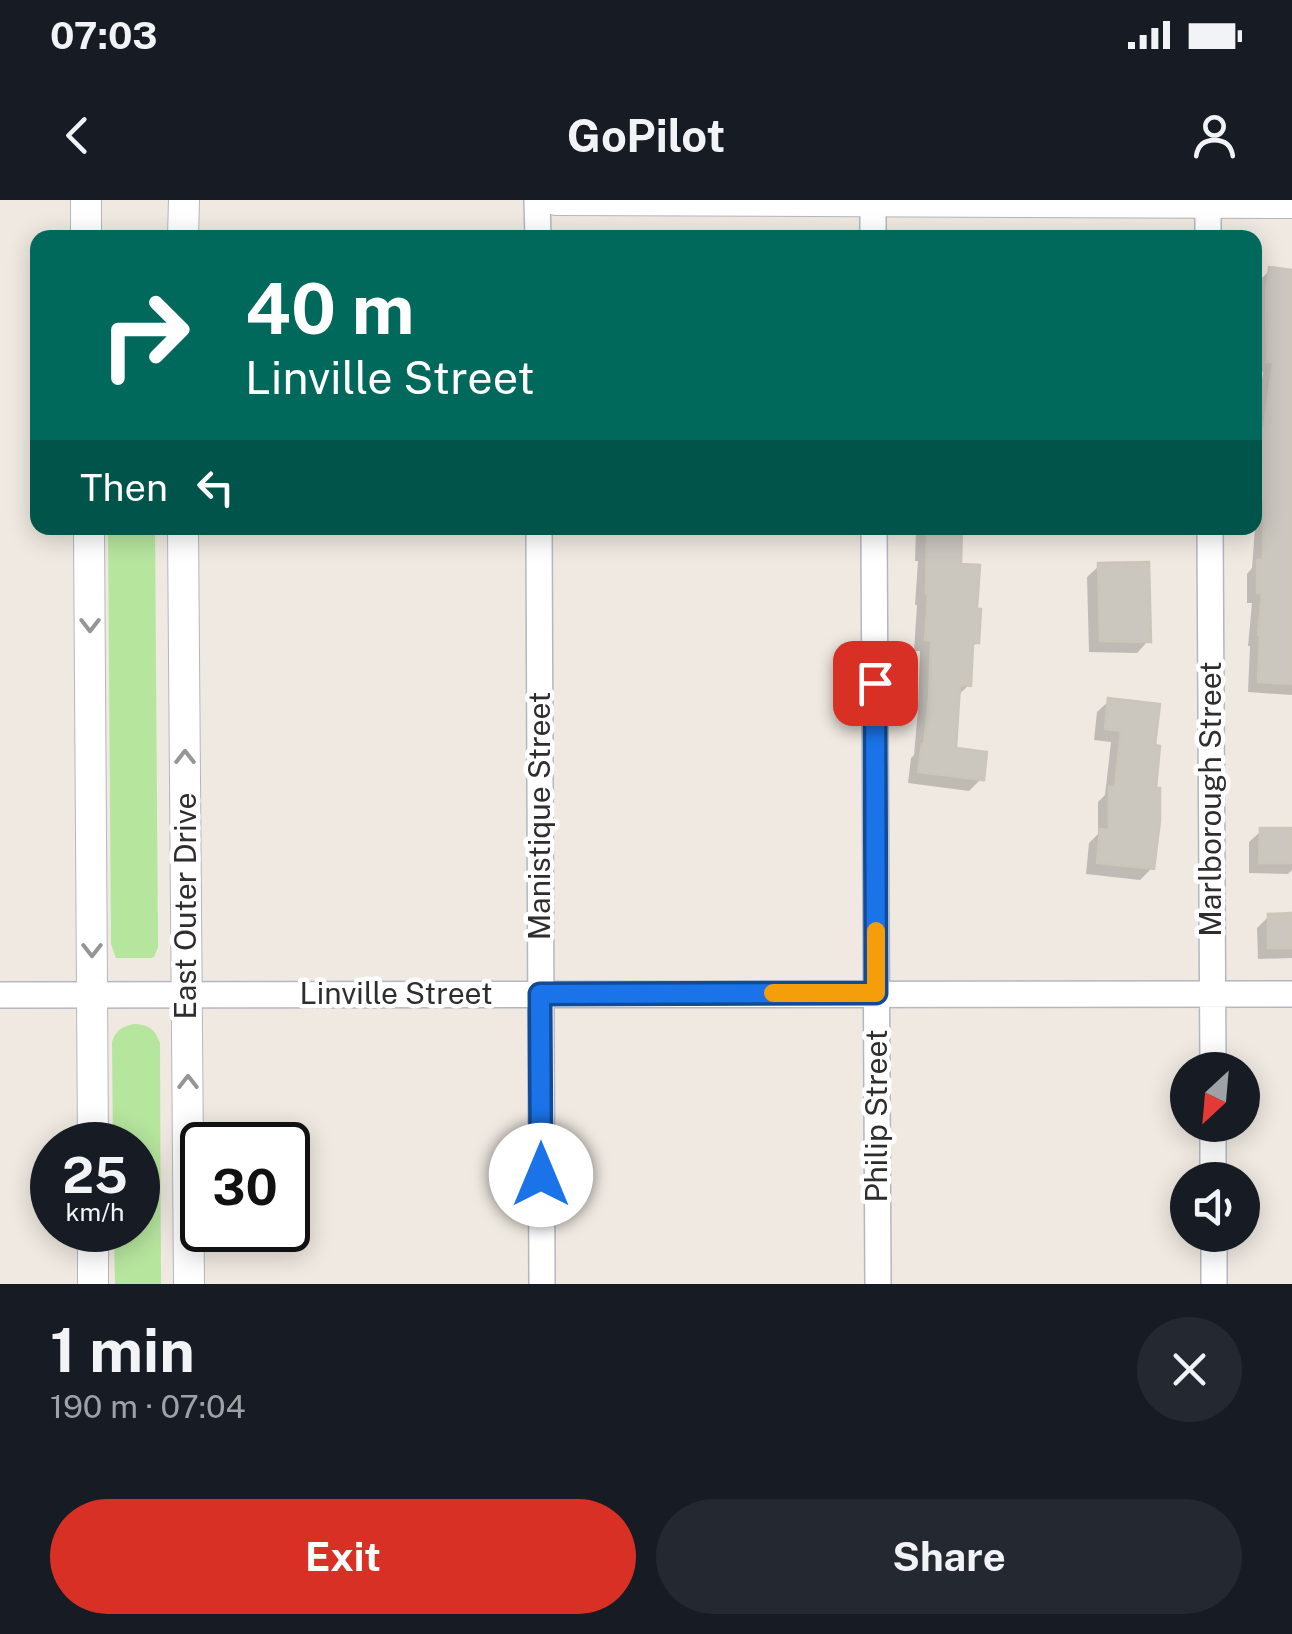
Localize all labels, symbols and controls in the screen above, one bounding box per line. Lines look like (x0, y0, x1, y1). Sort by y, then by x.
text: 07:03 (50, 13, 158, 58)
icon: back (50, 108, 105, 163)
icon: person (1187, 108, 1242, 163)
text: GoPilot (567, 109, 725, 162)
text: 40 m (245, 267, 415, 350)
icon: right (80, 270, 210, 400)
text: Linville Street (245, 351, 535, 404)
icon: left (188, 460, 243, 515)
text: Then (80, 465, 168, 510)
one-way arrow (79, 618, 101, 633)
pin (833, 641, 918, 726)
icon: arrive (848, 656, 903, 711)
street label: Marlborough Street (1192, 661, 1228, 937)
street label: Manistique Street (521, 692, 557, 940)
one-way arrow (174, 748, 196, 764)
street label: East Outer Drive (167, 792, 203, 1020)
one-way arrow (82, 942, 103, 958)
street label: Linville Street (299, 975, 493, 1011)
street label: Philip Street (858, 1029, 894, 1203)
north arrow (1170, 1052, 1260, 1142)
map controls (1170, 1052, 1260, 1252)
one-way arrow (177, 1073, 199, 1088)
speed limit sign: 30 (180, 1122, 310, 1252)
position arrow (489, 1123, 593, 1227)
text: 25 (62, 1145, 128, 1204)
button: sound (1170, 1162, 1260, 1252)
text: km/h (66, 1197, 124, 1227)
text: 1 min (50, 1315, 195, 1386)
button: close (1137, 1317, 1242, 1422)
text: 190 m · 07:04 (50, 1388, 246, 1425)
button: Exit (50, 1499, 636, 1614)
button: Share (656, 1499, 1242, 1614)

